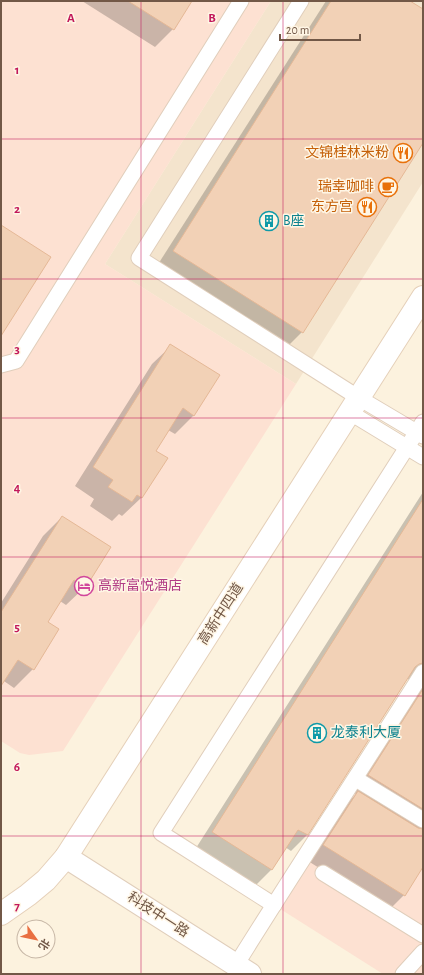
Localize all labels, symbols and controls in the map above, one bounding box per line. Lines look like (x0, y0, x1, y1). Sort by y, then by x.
text: A (67, 12, 75, 25)
text: B (208, 12, 216, 25)
scale bar (280, 16, 360, 42)
text: 20 m (286, 24, 309, 36)
text: 1 (15, 64, 19, 77)
restaurant icon: 文锦桂林米粉 (392, 142, 414, 164)
place label: 文锦桂林米粉 (305, 145, 389, 160)
cafe icon: 瑞幸咖啡 (377, 176, 399, 198)
place label: 瑞幸咖啡 (318, 179, 374, 194)
restaurant icon: 东方宫 (356, 196, 378, 218)
place label: 东方宫 (311, 199, 353, 214)
text: 2 (14, 203, 20, 216)
building icon: B座 (258, 210, 280, 232)
place label: B座 (283, 213, 305, 228)
text: 3 (14, 343, 20, 356)
text: 4 (14, 482, 21, 495)
hotel icon: 高新富悦酒店 (73, 575, 95, 597)
place label: 高新富悦酒店 (98, 578, 182, 593)
street label: 高新中四道 (195, 580, 246, 647)
text: 5 (14, 621, 20, 634)
building icon: 龙泰利大厦 (306, 722, 328, 744)
place label: 龙泰利大厦 (331, 724, 401, 740)
text: 6 (14, 761, 20, 774)
street label: 科技中一路 (125, 889, 192, 940)
text: 7 (14, 900, 20, 913)
north arrow (16, 919, 56, 959)
text: 北 (36, 937, 52, 952)

